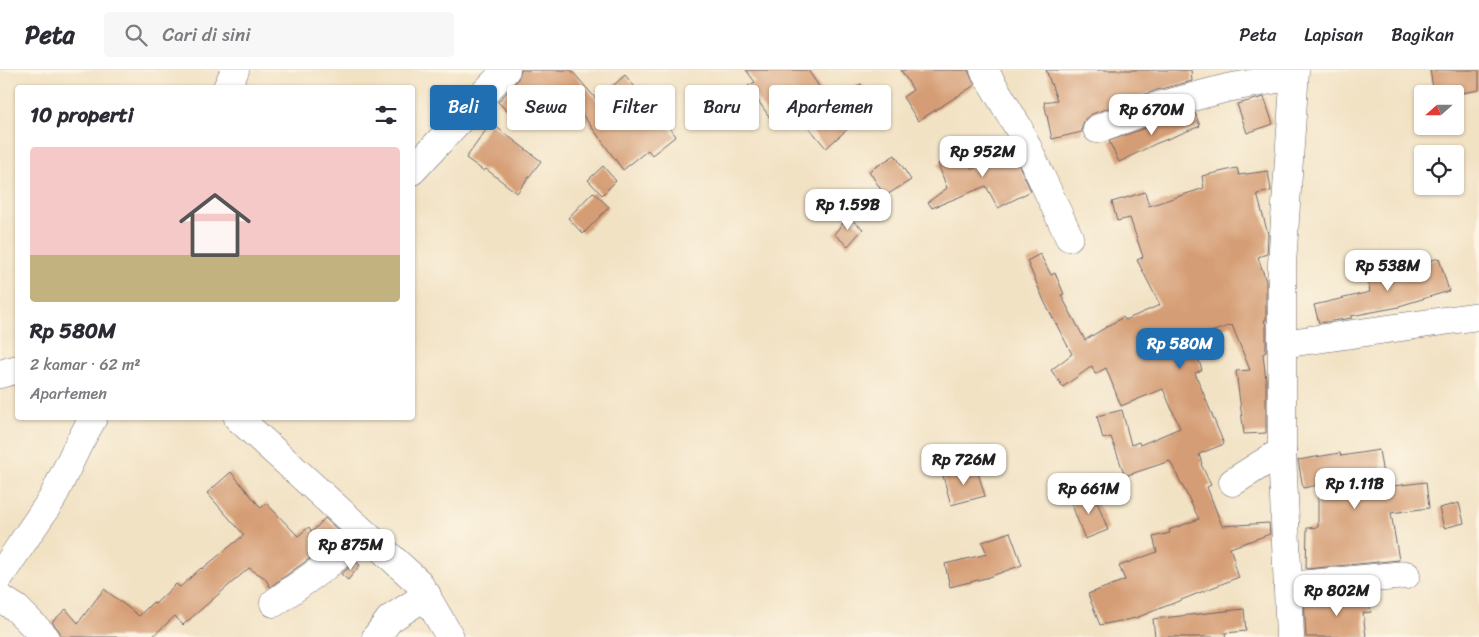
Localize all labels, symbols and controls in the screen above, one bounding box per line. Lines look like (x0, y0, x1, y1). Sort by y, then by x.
search box (104, 12, 454, 57)
text: Peta (25, 14, 74, 56)
text: Cari di sini (162, 18, 251, 51)
text: Peta (1239, 19, 1276, 51)
text: Lapisan (1304, 19, 1363, 51)
text: Bagikan (1391, 19, 1454, 51)
icon: search (122, 21, 150, 49)
chip: Beli (430, 85, 497, 130)
chip: Sewa (507, 85, 585, 130)
chip: Filter (595, 85, 675, 130)
chip: Baru (685, 85, 759, 130)
chip: Apartemen (769, 85, 891, 130)
north arrow (1414, 85, 1464, 135)
map controls (1414, 85, 1464, 195)
pin: Rp 670M (1106, 93, 1198, 136)
text: Rp 670M (1120, 95, 1184, 124)
text: 10 properti (30, 96, 134, 134)
icon: filters (372, 101, 400, 129)
pin: Rp 952M (937, 136, 1029, 178)
text: Rp 952M (951, 137, 1015, 166)
button: locate (1414, 145, 1464, 195)
icon: home (170, 180, 260, 270)
pin: Rp 1.59B (796, 189, 900, 231)
text: Rp 1.59B (816, 190, 880, 219)
pin: Rp 538M (1342, 250, 1434, 292)
text: Rp 538M (1356, 251, 1420, 280)
text: Rp 580M (30, 312, 116, 350)
pin: Rp 580M (1134, 328, 1226, 370)
text: Rp 580M (1147, 329, 1213, 358)
text: 2 kamar · 62 m² (30, 350, 140, 379)
text: Apartemen (30, 379, 107, 408)
pin: Rp 726M (918, 444, 1010, 486)
text: Rp 726M (932, 445, 996, 474)
pin: Rp 1.11B (1303, 468, 1407, 510)
text: Rp 1.11B (1326, 469, 1384, 498)
pin: Rp 661M (1043, 472, 1135, 515)
text: Rp 661M (1058, 474, 1120, 503)
pin: Rp 875M (305, 528, 397, 571)
text: Rp 875M (319, 530, 383, 559)
pin: Rp 802M (1291, 574, 1383, 617)
text: Rp 802M (1305, 576, 1370, 605)

